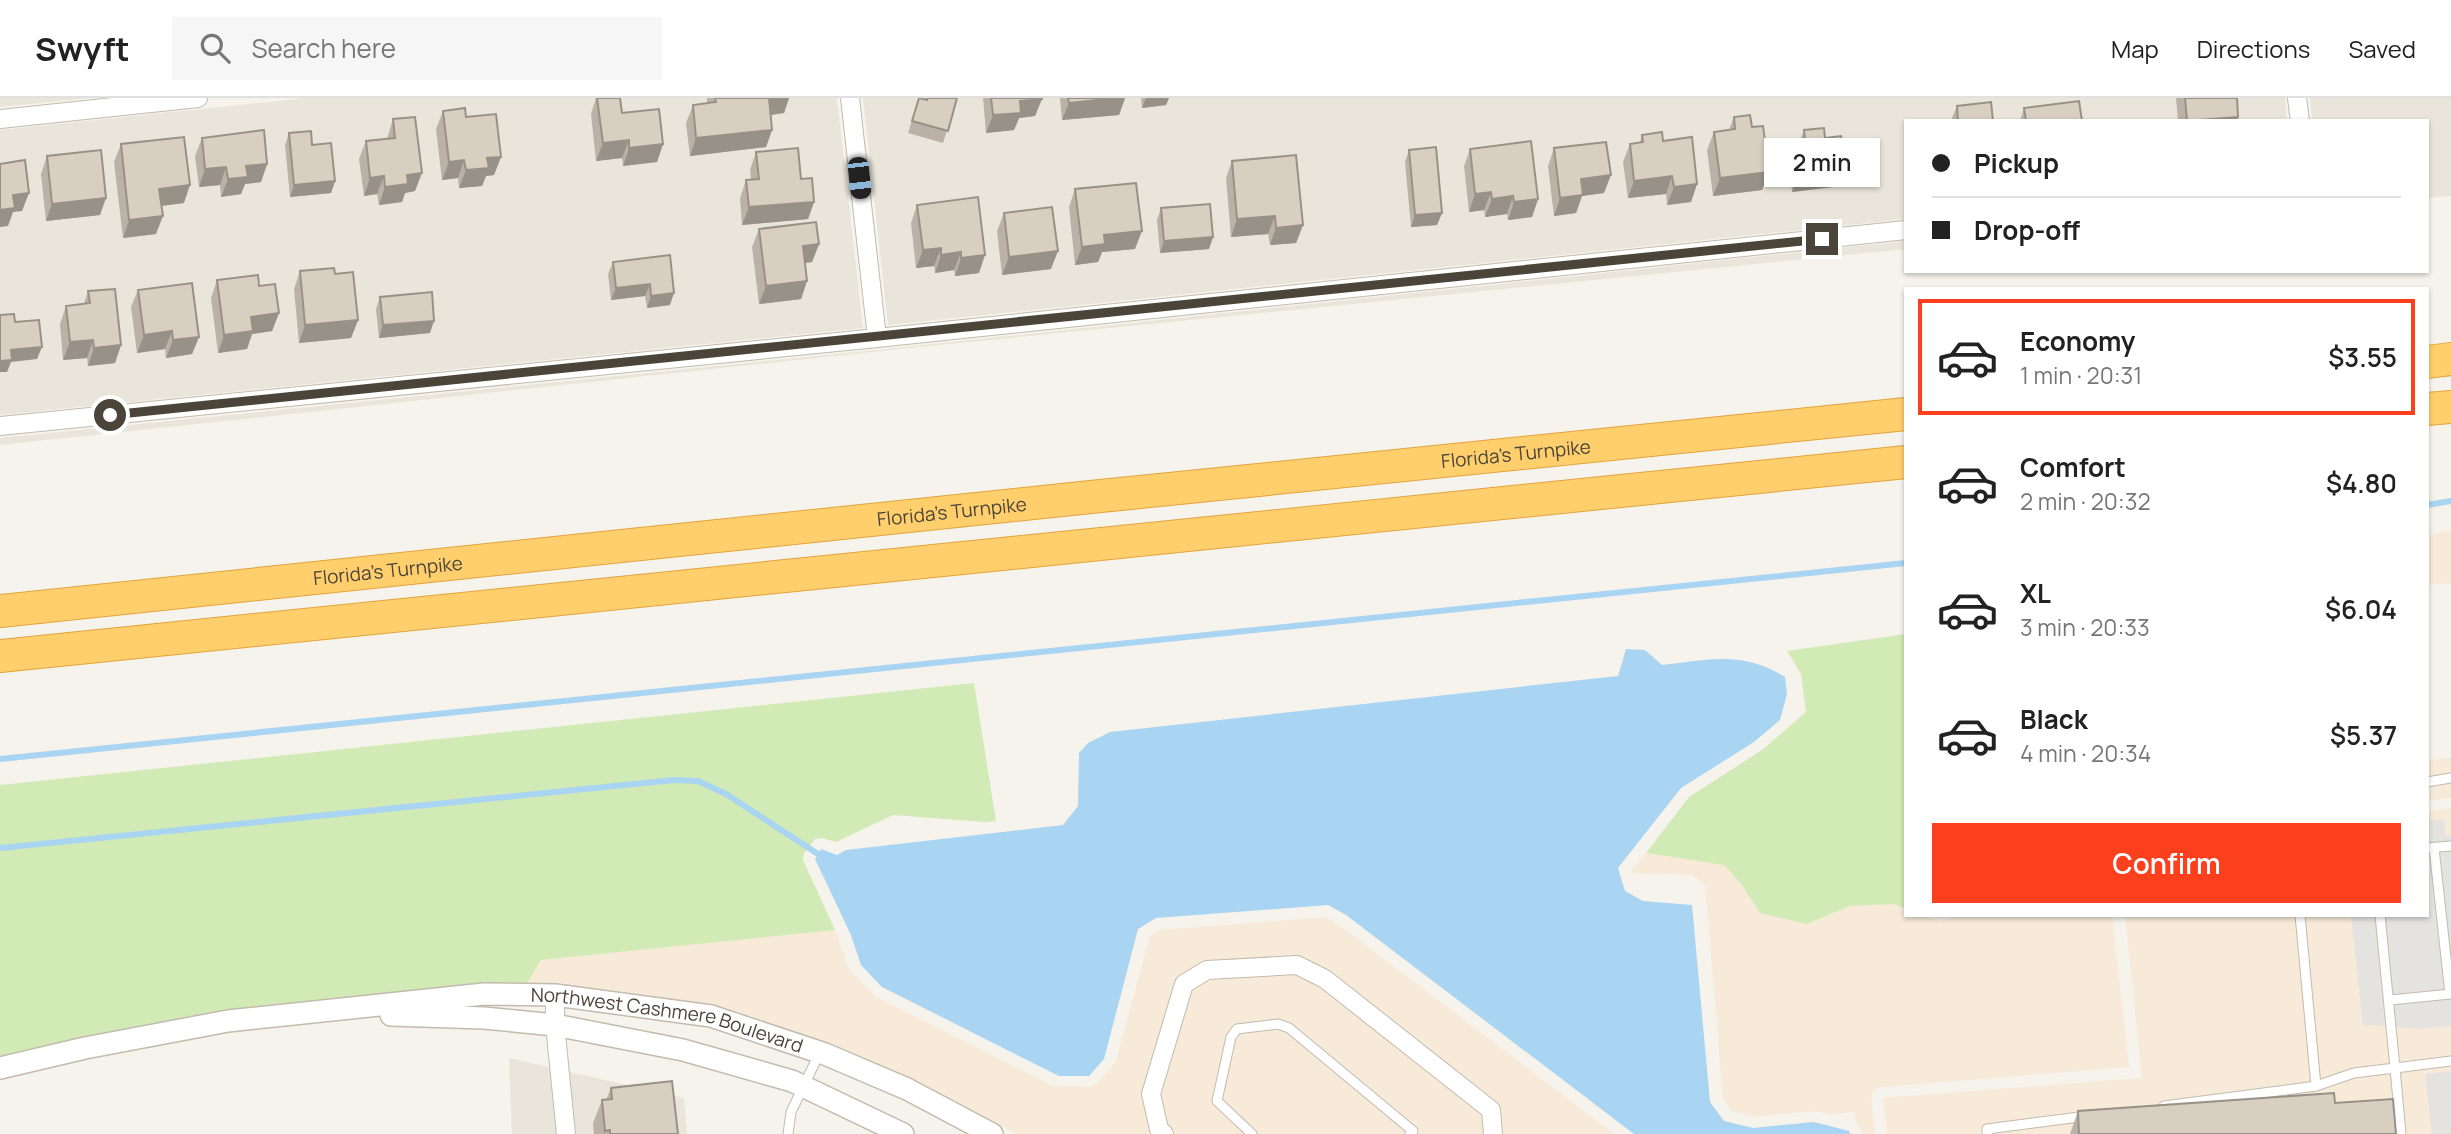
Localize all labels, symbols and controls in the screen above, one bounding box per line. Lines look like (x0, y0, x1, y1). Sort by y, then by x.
search box (172, 17, 662, 80)
text: Swyft (35, 26, 130, 71)
icon: search (196, 29, 234, 67)
text: Search here (252, 30, 396, 66)
text: Map (2111, 32, 2159, 65)
text: Directions (2197, 32, 2310, 65)
text: Saved (2348, 32, 2416, 65)
callout: 2 min (1764, 138, 1880, 186)
text: Pickup (1974, 145, 2059, 181)
text: 2 min (1793, 146, 1851, 178)
car (847, 156, 872, 200)
text: Drop-off (1974, 212, 2080, 248)
route end (1806, 223, 1838, 255)
text: Economy (2020, 323, 2135, 359)
icon: car (1936, 326, 1999, 389)
text: $3.55 (2328, 339, 2397, 375)
text: 1 min · 20:31 (2020, 359, 2142, 391)
route start (94, 399, 126, 431)
street label: Florida's Turnpike (1440, 433, 1592, 474)
text: Comfort (2020, 449, 2126, 485)
icon: car (1936, 452, 1999, 515)
text: $4.80 (2326, 465, 2397, 501)
text: 2 min · 20:32 (2020, 485, 2151, 517)
street label: Florida's Turnpike (876, 491, 1028, 532)
street label: Florida's Turnpike (312, 550, 464, 591)
text: XL (2020, 575, 2051, 611)
icon: car (1936, 578, 1999, 641)
text: $6.04 (2325, 591, 2397, 627)
text: 3 min · 20:33 (2020, 611, 2150, 643)
text: Black (2020, 701, 2088, 737)
icon: car (1936, 704, 1999, 767)
text: $5.37 (2330, 717, 2397, 753)
text: 4 min · 20:34 (2020, 737, 2151, 769)
button: Confirm (1932, 823, 2401, 903)
street label: Northwest Cashmere Boulevard (531, 982, 806, 1059)

